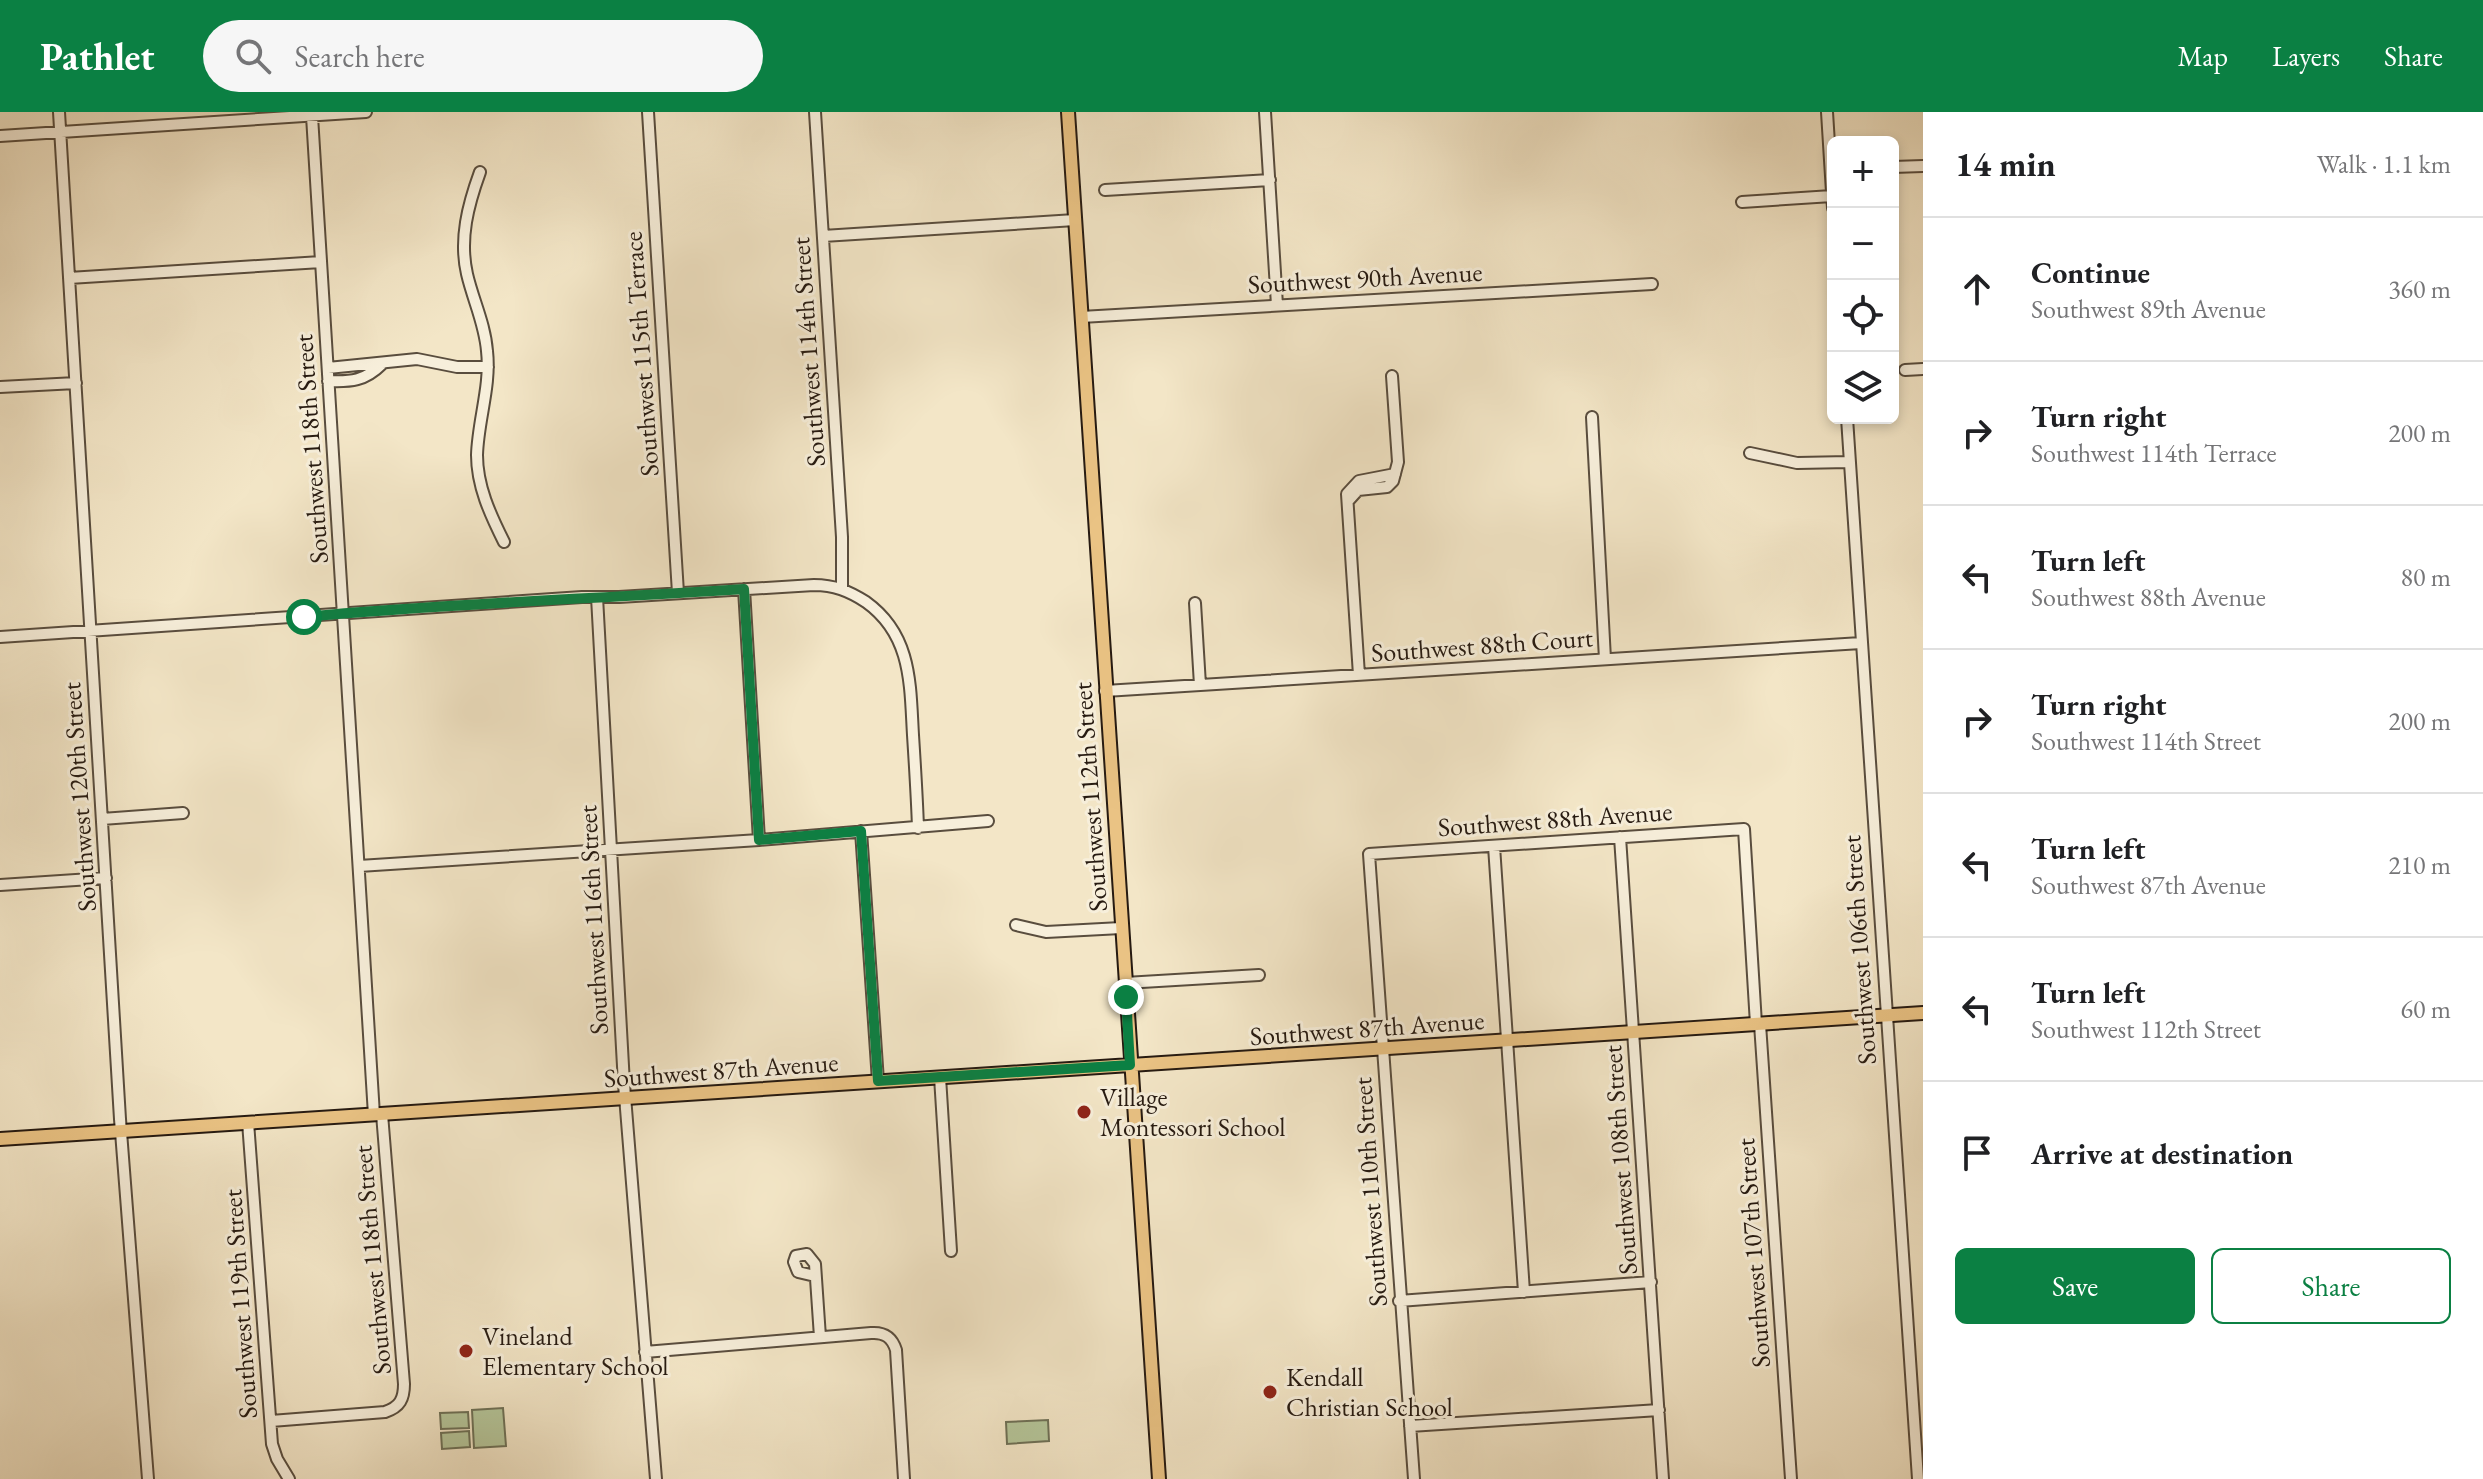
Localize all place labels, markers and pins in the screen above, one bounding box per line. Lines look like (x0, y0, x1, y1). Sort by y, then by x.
place label: Village Montessori School (1100, 1080, 1285, 1144)
marker: Village Montessori School (1075, 1103, 1093, 1121)
place label: Vineland Elementary School (482, 1319, 669, 1383)
marker: Vineland Elementary School (457, 1342, 475, 1360)
place label: Kendall Christian School (1286, 1360, 1453, 1424)
marker: Kendall Christian School (1261, 1383, 1279, 1401)

